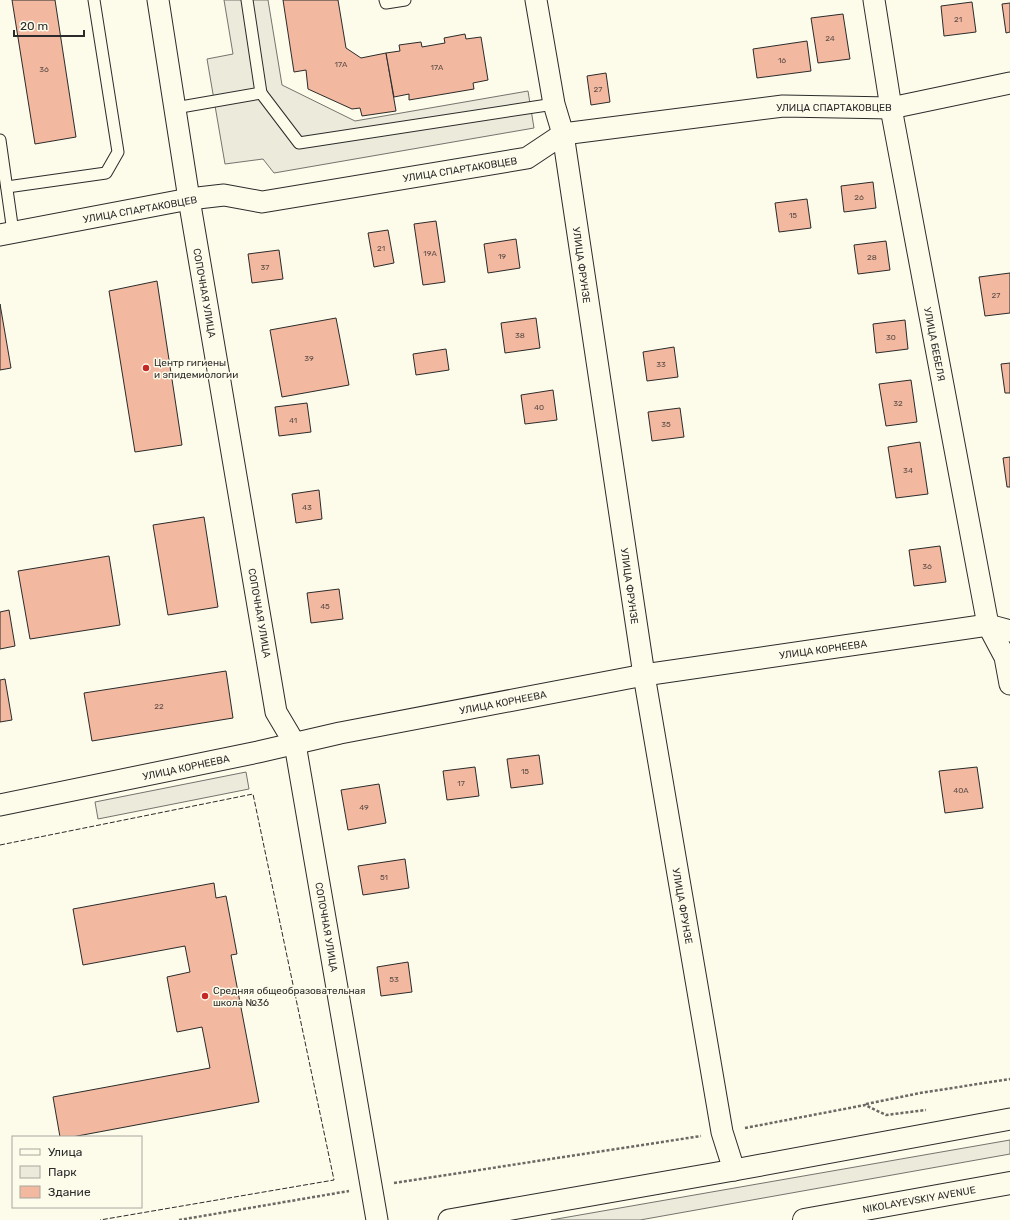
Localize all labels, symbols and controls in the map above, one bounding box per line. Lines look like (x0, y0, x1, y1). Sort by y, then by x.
scale bar (14, 12, 84, 38)
house number: 21 (954, 15, 962, 24)
text: 20 m (20, 19, 48, 33)
house number: 24 (825, 34, 835, 43)
house number: 16 (778, 56, 786, 65)
house number: 17А (335, 60, 348, 69)
house number: 17А (431, 63, 444, 72)
house number: 36 (39, 65, 49, 74)
house number: 27 (594, 85, 602, 94)
street label: УЛИЦА СПАРТАКОВЦЕВ (776, 102, 892, 114)
street label: УЛИЦА СПАРТАКОВЦЕВ (402, 155, 518, 185)
house number: 26 (854, 193, 864, 202)
street label: УЛИЦА СПАРТАКОВЦЕВ (82, 194, 198, 226)
house number: 15 (789, 211, 797, 220)
street label: УЛИЦА ФРУНЗЕ (570, 226, 592, 304)
house number: 21 (377, 244, 385, 253)
street label: СОПОЧНАЯ УЛИЦА (190, 247, 218, 339)
house number: 19А (423, 249, 437, 258)
house number: 19 (498, 252, 506, 261)
house number: 28 (867, 253, 877, 262)
house number: 37 (261, 263, 269, 272)
house number: 27 (992, 291, 1000, 300)
street label: УЛИЦА БЕБЕЛЯ (921, 306, 947, 382)
house number: 38 (515, 331, 525, 340)
house number: 30 (886, 333, 896, 342)
house number: 39 (304, 354, 314, 363)
place label: Центр гигиены и эпидемиологии (154, 357, 238, 381)
house number: 33 (656, 360, 666, 369)
marker: Центр гигиены и эпидемиологии (141, 363, 151, 373)
house number: 32 (893, 399, 903, 408)
house number: 40 (534, 403, 544, 412)
house number: 41 (289, 416, 297, 425)
house number: 35 (661, 420, 671, 429)
house number: 34 (903, 466, 913, 475)
house number: 43 (302, 503, 312, 512)
street label: УЛИЦА ФРУНЗЕ (618, 547, 640, 625)
house number: 36 (922, 562, 932, 571)
street label: СОПОЧНАЯ УЛИЦА (245, 567, 273, 659)
house number: 45 (320, 602, 330, 611)
street label: УЛИЦА КОРНЕЕВА (779, 638, 868, 662)
street label: УЛИЦА КОРНЕЕВА (459, 689, 548, 717)
house number: 22 (154, 702, 164, 711)
street label: УЛИЦА КОРНЕЕВА (142, 753, 231, 783)
house number: 15 (521, 767, 529, 776)
house number: 17 (457, 779, 465, 788)
house number: 40А (953, 786, 969, 795)
house number: 49 (359, 803, 369, 812)
street label: УЛИЦА ФРУНЗЕ (669, 867, 695, 945)
house number: 51 (380, 873, 388, 882)
street label: СОПОЧНАЯ УЛИЦА (312, 881, 340, 973)
house number: 53 (389, 975, 399, 984)
place label: Средняя общеобразовательная школа №36 (213, 985, 366, 1009)
marker: Средняя общеобразовательная школа №36 (200, 991, 210, 1001)
legend (12, 1136, 142, 1208)
text: Улица (48, 1145, 82, 1159)
text: Парк (48, 1165, 77, 1179)
street label: NIKOLAYEVSKIY AVENUE (862, 1184, 977, 1216)
text: Здание (48, 1185, 91, 1199)

